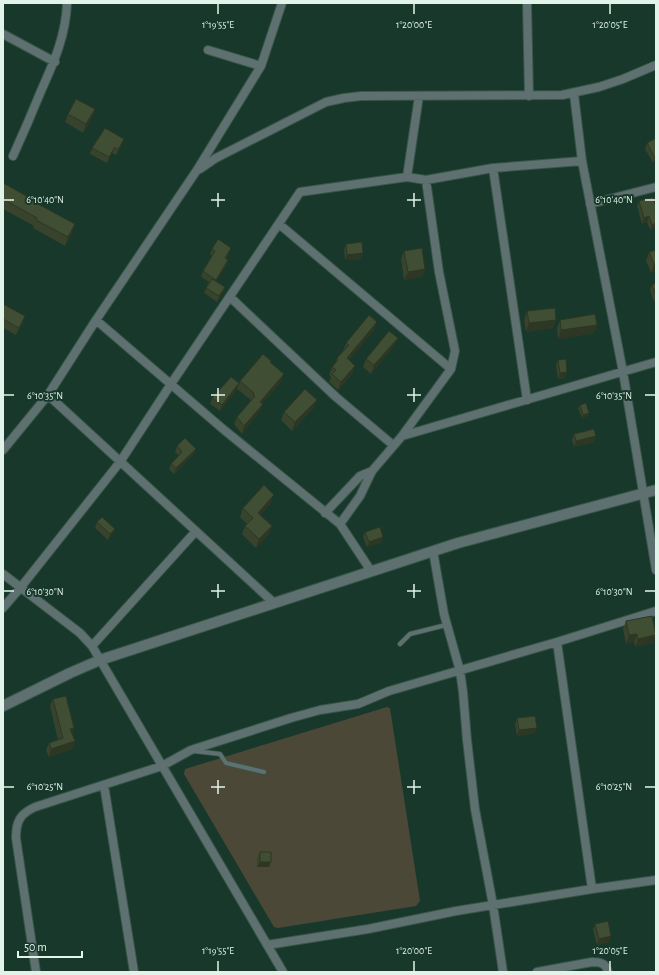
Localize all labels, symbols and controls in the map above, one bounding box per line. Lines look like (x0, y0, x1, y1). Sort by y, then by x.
text: 1°19'55"E (202, 20, 234, 30)
text: 1°20'00"E (396, 20, 432, 30)
text: 1°20'05"E (593, 20, 628, 30)
text: 6°10'40"N (26, 195, 64, 205)
text: 6°10'40"N (595, 195, 633, 205)
text: 6°10'35"N (27, 391, 63, 401)
text: 6°10'35"N (596, 391, 632, 401)
text: 6°10'30"N (26, 587, 64, 597)
text: 6°10'30"N (595, 587, 633, 597)
text: 6°10'25"N (27, 782, 63, 792)
text: 6°10'25"N (596, 782, 632, 792)
scale bar (18, 933, 82, 959)
text: 50 m (24, 941, 47, 953)
text: 1°19'55"E (202, 946, 234, 956)
text: 1°20'00"E (396, 946, 432, 956)
text: 1°20'05"E (593, 946, 628, 956)

